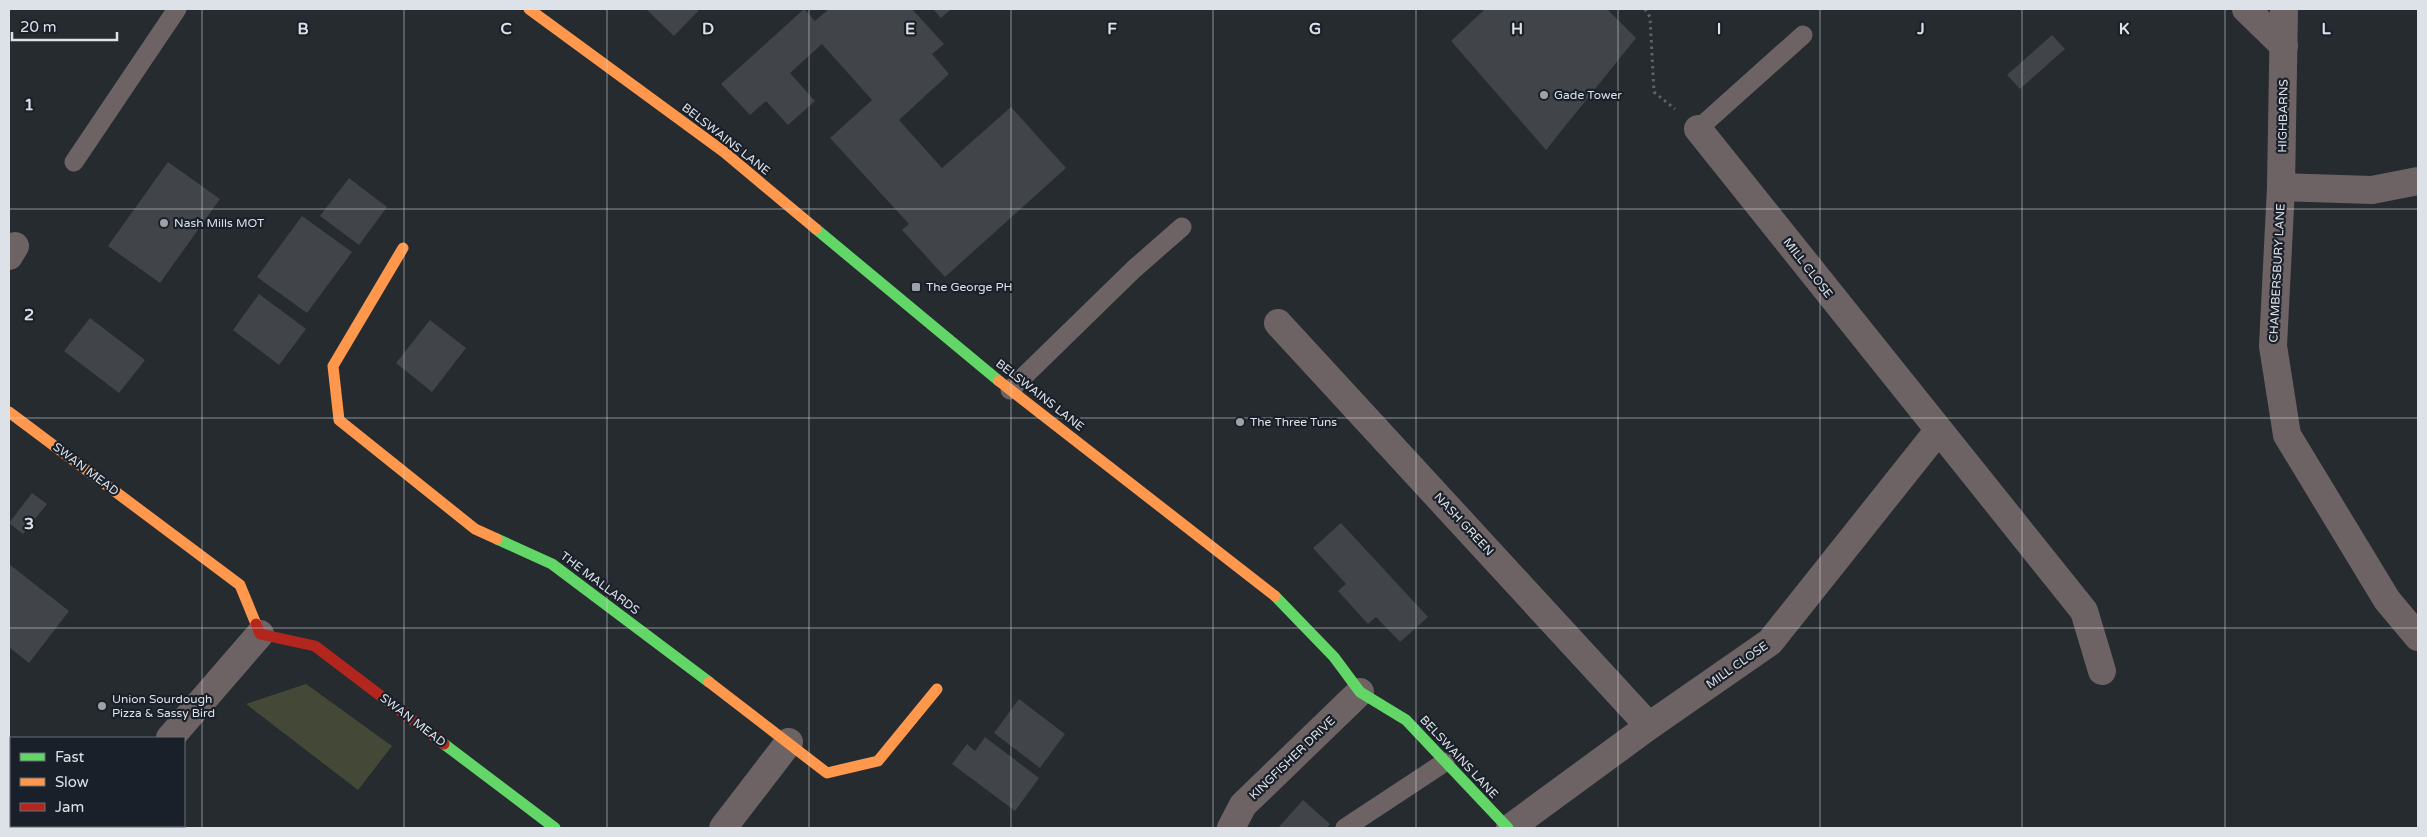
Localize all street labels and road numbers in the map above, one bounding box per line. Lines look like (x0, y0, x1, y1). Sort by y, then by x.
street label: HIGHBARNS (2275, 79, 2291, 153)
street label: BELSWAINS LANE (679, 100, 773, 178)
street label: CHAMBERSBURY LANE (2266, 203, 2288, 343)
street label: MILL CLOSE (1780, 235, 1836, 301)
street label: BELSWAINS LANE (993, 356, 1087, 434)
street label: SWAN MEAD (50, 440, 122, 498)
street label: NASH GREEN (1431, 490, 1497, 558)
street label: THE MALLARDS (558, 549, 642, 617)
street label: MILL CLOSE (1703, 638, 1771, 691)
street label: SWAN MEAD (377, 691, 449, 749)
street label: KINGFISHER DRIVE (1246, 713, 1338, 803)
street label: BELSWAINS LANE (1417, 713, 1501, 801)

